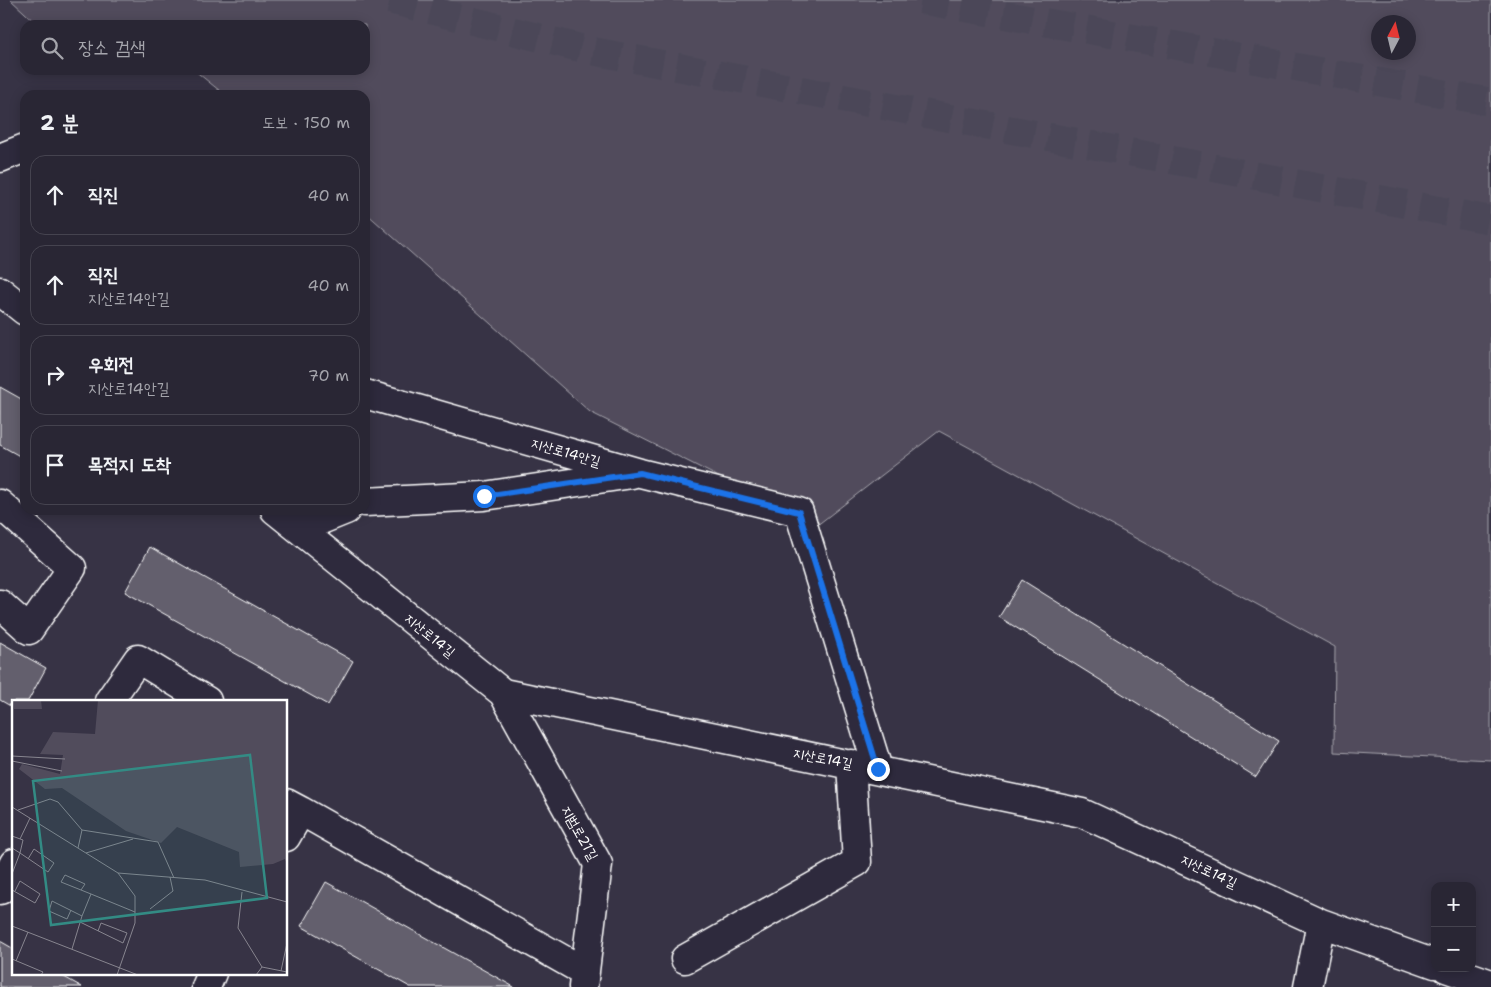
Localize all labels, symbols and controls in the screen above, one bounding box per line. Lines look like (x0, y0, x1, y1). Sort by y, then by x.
north arrow (1371, 15, 1416, 60)
search box (20, 20, 370, 75)
icon: search (38, 34, 66, 62)
text: 장소 검색 (78, 35, 146, 60)
text: 2 분 (40, 109, 79, 137)
text: 도보 · 150 m (262, 112, 350, 133)
icon: ahead (41, 181, 69, 209)
text: 직진 (88, 182, 119, 207)
text: 40 m (307, 185, 349, 206)
text: 직진 (88, 262, 119, 287)
icon: ahead (41, 271, 69, 299)
text: 40 m (307, 275, 349, 296)
text: 지산로14안길 (88, 288, 170, 309)
text: 우회전 (88, 352, 134, 377)
icon: right (41, 361, 69, 389)
text: 70 m (308, 365, 349, 386)
text: 지산로14안길 (88, 378, 170, 399)
street label: 지산로14안길 (529, 434, 603, 471)
icon: arrive (41, 451, 69, 479)
text: 목적지 도착 (88, 452, 171, 477)
route start (473, 485, 496, 508)
street label: 지산로14길 (401, 609, 460, 661)
inset map (12, 700, 288, 974)
street label: 지산로14길 (792, 743, 855, 773)
route end (867, 758, 890, 781)
street label: 지범로21길 (558, 802, 603, 864)
street label: 지산로14길 (1178, 850, 1241, 892)
map controls (1431, 882, 1476, 972)
button: + (1431, 882, 1476, 927)
button: − (1431, 927, 1476, 972)

